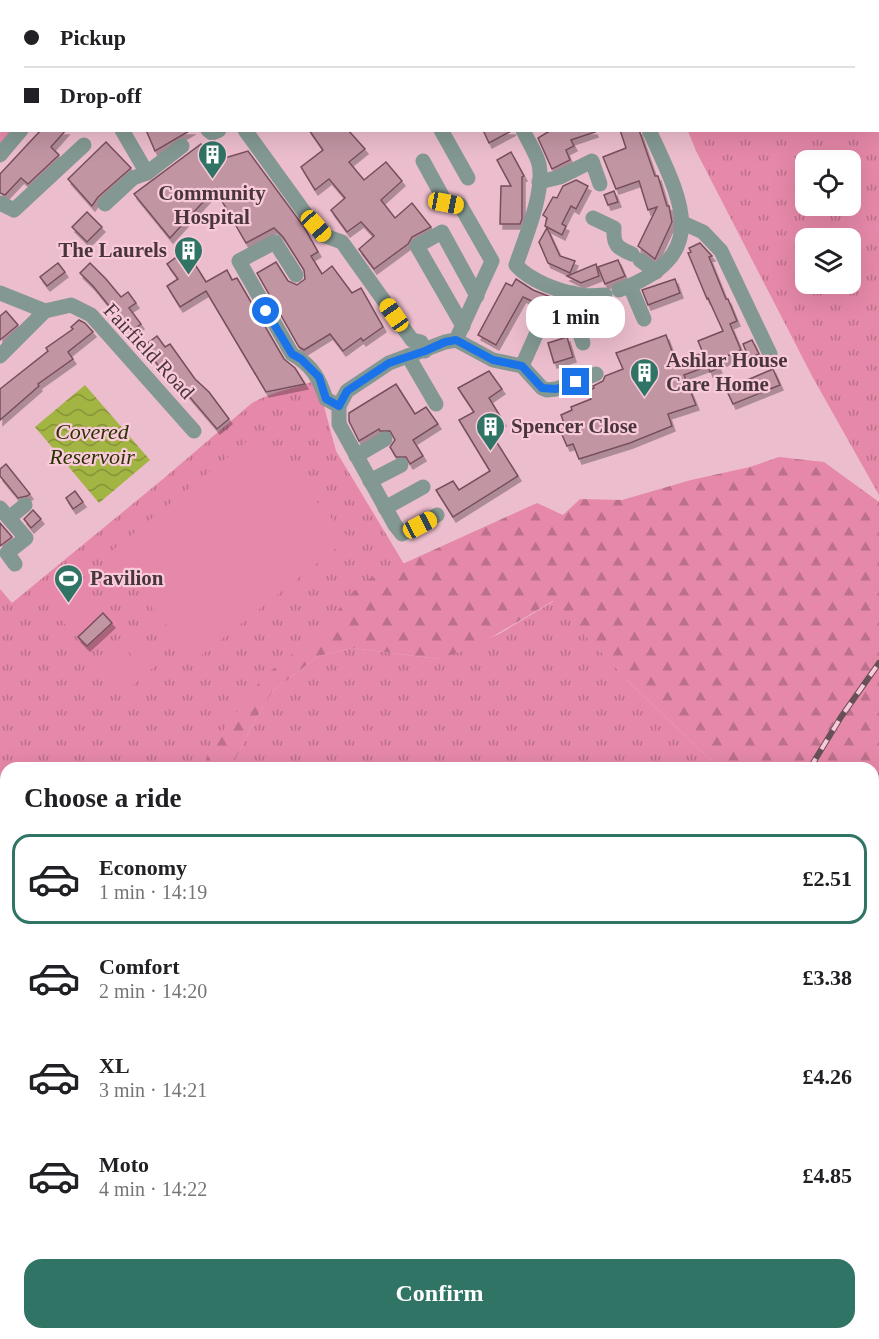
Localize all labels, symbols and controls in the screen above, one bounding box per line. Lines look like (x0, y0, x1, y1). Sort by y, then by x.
text: Pickup (60, 25, 126, 50)
text: Drop-off (60, 83, 141, 108)
building icon: Community Hospital (196, 138, 228, 180)
map controls (795, 150, 861, 294)
button: locate (795, 150, 861, 216)
place label: Community Hospital (158, 181, 266, 229)
car (427, 191, 465, 215)
car (297, 207, 335, 245)
button: layers (795, 228, 861, 294)
building icon: The Laurels (172, 234, 204, 276)
place label: The Laurels (58, 238, 167, 262)
car (376, 295, 412, 335)
callout: 1 min (526, 295, 626, 337)
route start (252, 297, 279, 324)
street label: Fairfield Road (99, 298, 200, 404)
text: 1 min (551, 306, 600, 328)
place label: Ashlar House Care Home (666, 348, 788, 396)
building icon: Ashlar House Care Home (629, 356, 661, 398)
route end (562, 368, 589, 395)
building icon: Spencer Close (474, 410, 506, 452)
place label: Spencer Close (511, 414, 637, 438)
water label: Covered Reservoir (48, 419, 135, 469)
car (400, 509, 440, 541)
sports icon: Pavilion (53, 562, 85, 604)
place label: Pavilion (90, 566, 164, 590)
text: Choose a ride (24, 783, 182, 813)
icon: car (27, 852, 81, 906)
text: Economy (99, 855, 187, 880)
text: £2.51 (803, 866, 852, 891)
text: 1 min · 14:19 (99, 881, 207, 903)
icon: car (27, 951, 81, 1005)
text: Comfort (99, 954, 180, 979)
text: £3.38 (803, 965, 852, 990)
text: 2 min · 14:20 (99, 980, 207, 1002)
icon: car (27, 1050, 81, 1104)
text: XL (99, 1053, 130, 1078)
text: £4.26 (803, 1064, 852, 1089)
text: 3 min · 14:21 (99, 1079, 207, 1101)
icon: car (27, 1149, 81, 1203)
text: Moto (99, 1152, 149, 1177)
text: £4.85 (803, 1163, 852, 1188)
text: 4 min · 14:22 (99, 1178, 207, 1200)
button: Confirm (24, 1259, 855, 1328)

